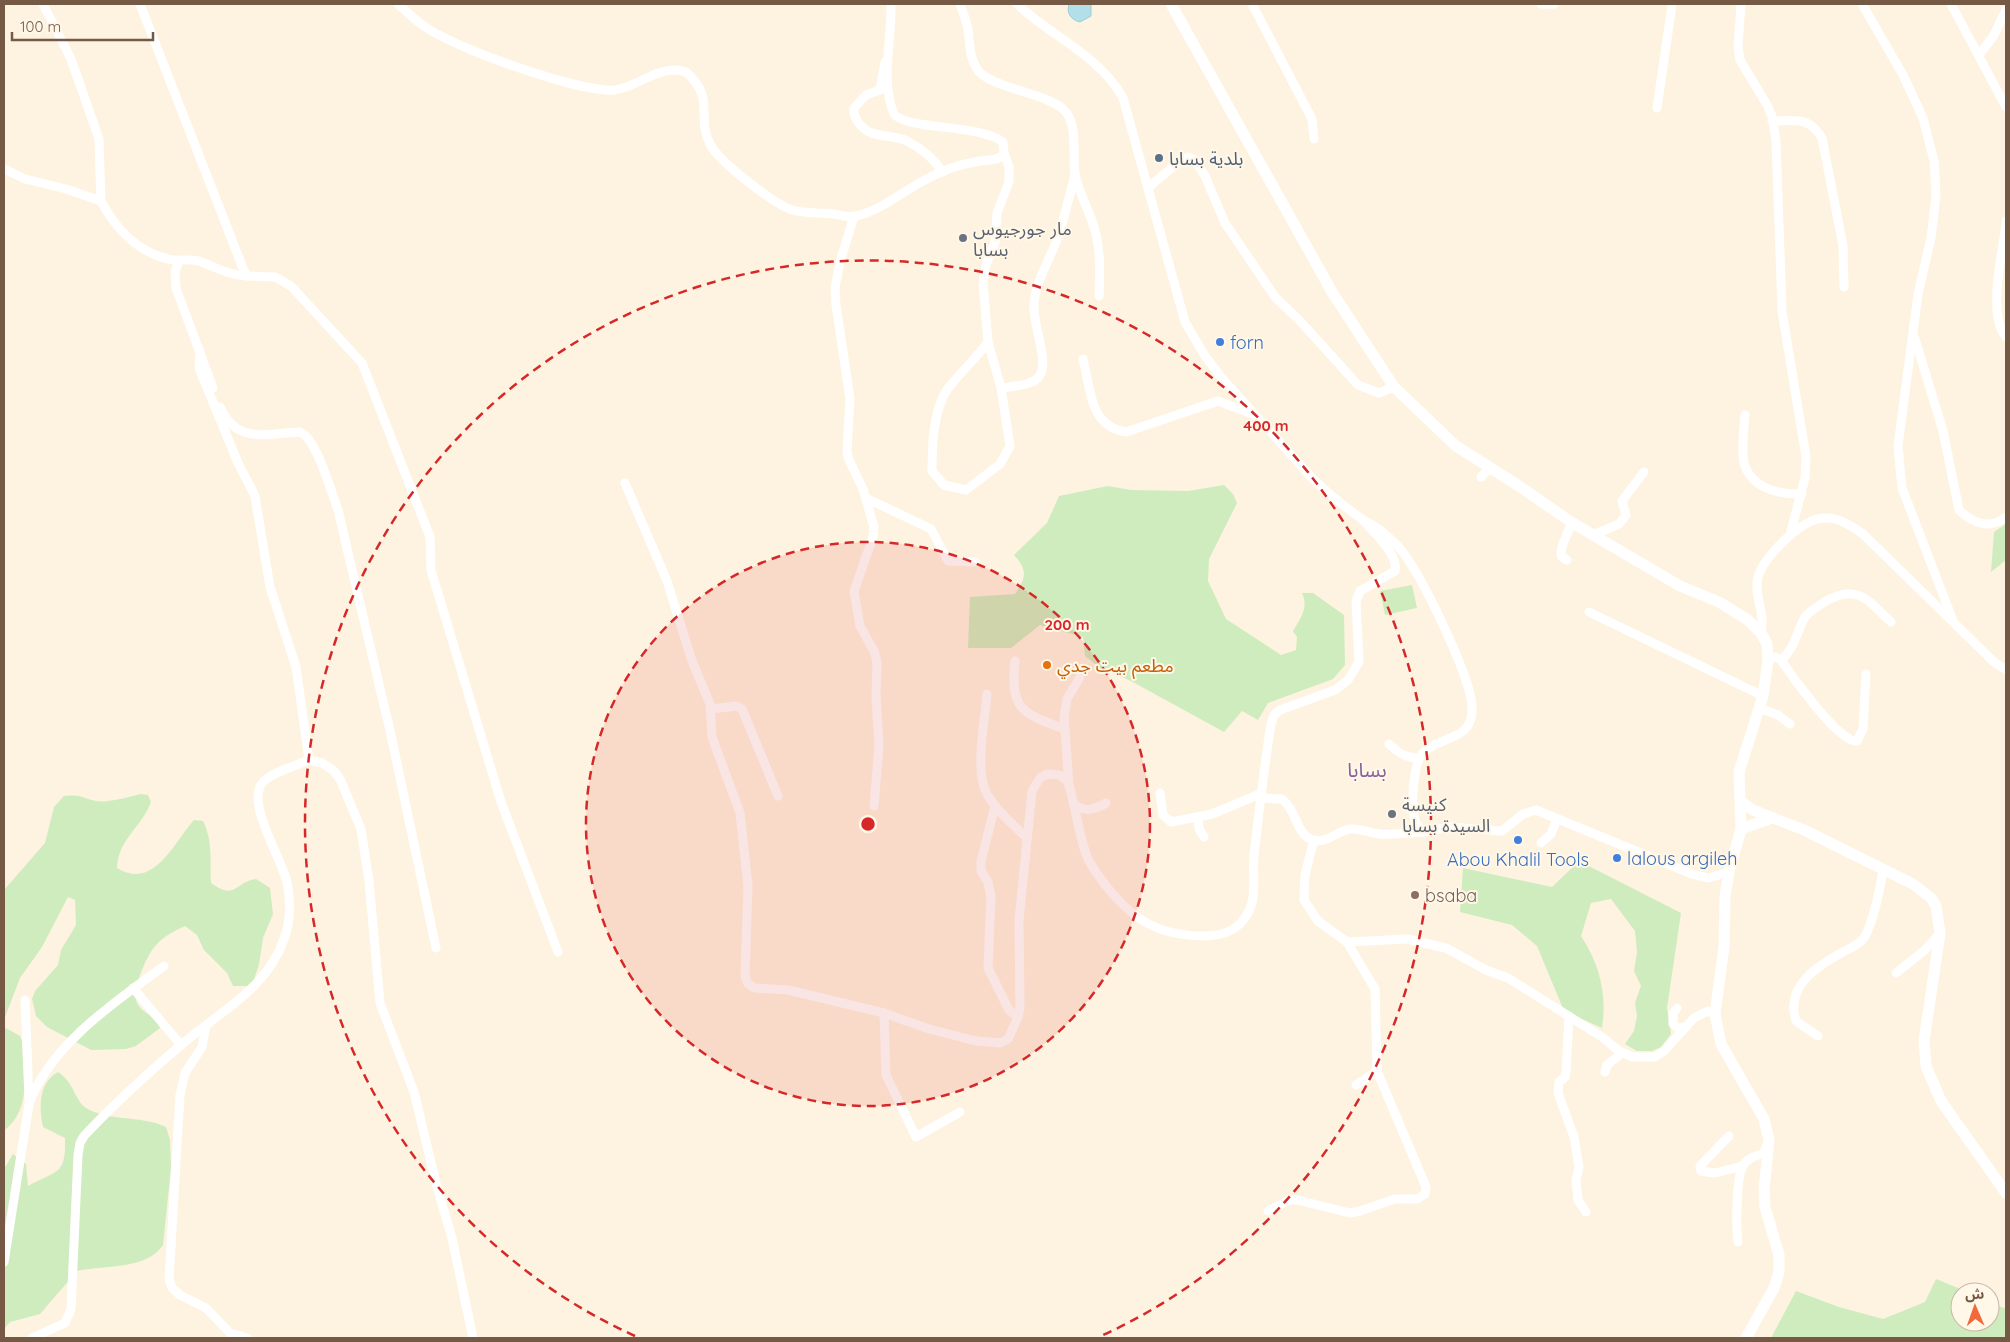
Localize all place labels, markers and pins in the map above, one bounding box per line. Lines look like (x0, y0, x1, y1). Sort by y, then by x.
place label: بلدية بسابا (1169, 147, 1243, 170)
marker: بلدية بسابا (1153, 152, 1165, 164)
place label: مار جورجيوس بسابا (973, 217, 1072, 261)
marker: مار جورجيوس بسابا (957, 232, 969, 244)
place label: forn (1230, 331, 1264, 354)
marker: forn (1214, 336, 1226, 348)
place label: مطعم بيت جدي (1057, 654, 1174, 679)
marker: مطعم بيت جدي (1041, 659, 1053, 671)
place label: كنيسة السيدة بسابا (1402, 793, 1490, 837)
marker: كنيسة السيدة بسابا (1386, 808, 1398, 820)
centre of rings (859, 815, 877, 833)
marker: Abou Khalil Tools (1512, 834, 1524, 846)
place label: lalous argileh (1627, 847, 1737, 870)
place label: Abou Khalil Tools (1447, 848, 1589, 871)
marker: lalous argileh (1611, 852, 1623, 864)
place label: bsaba (1425, 884, 1477, 907)
marker: bsaba (1409, 889, 1421, 901)

